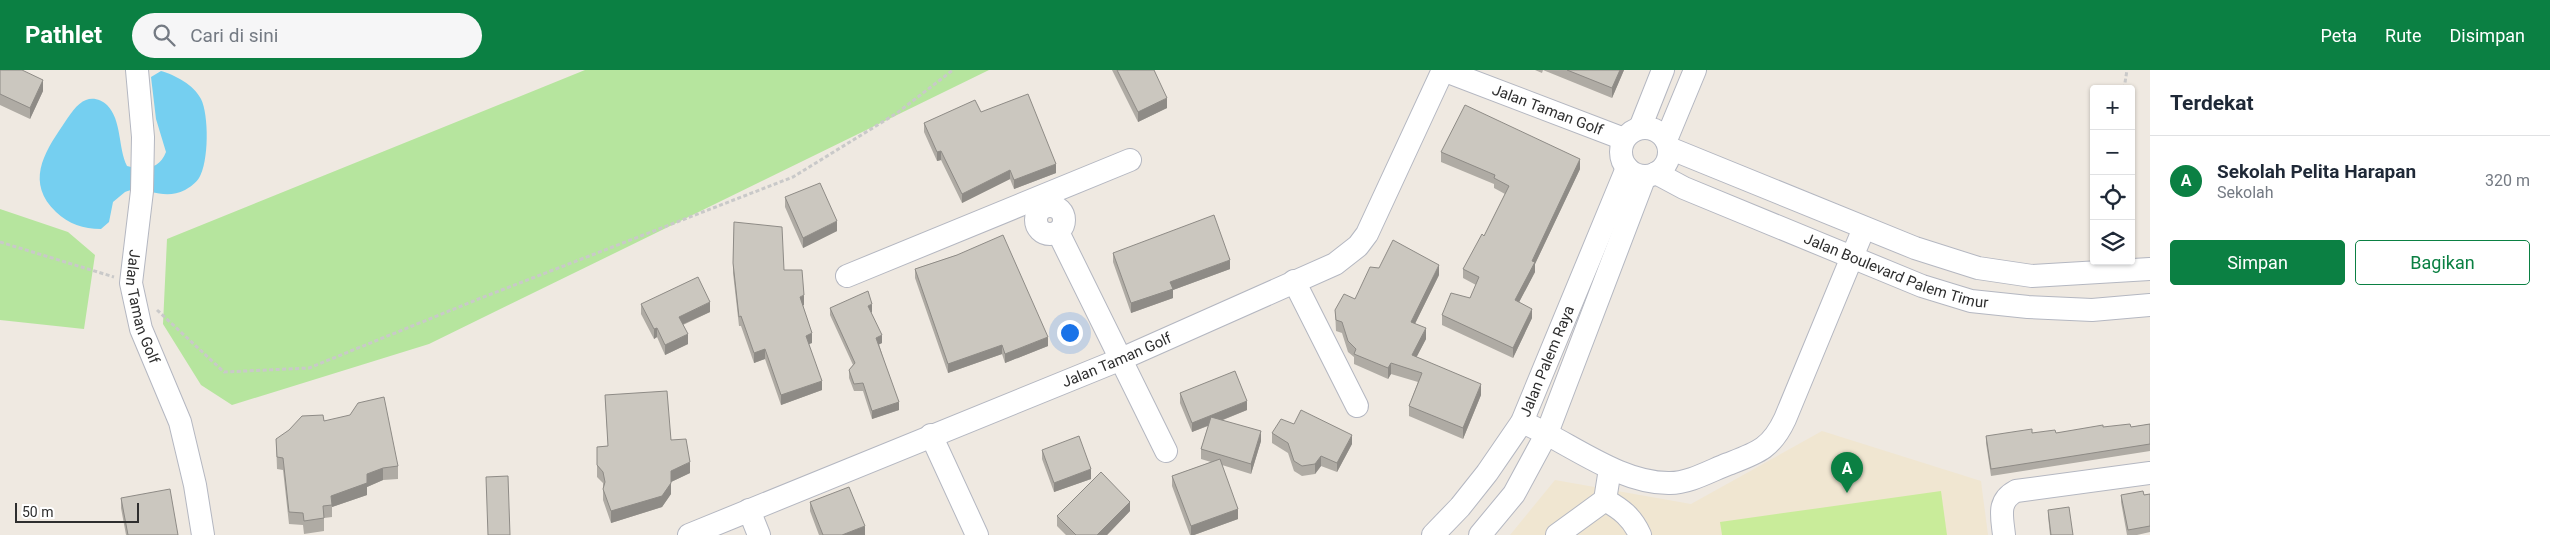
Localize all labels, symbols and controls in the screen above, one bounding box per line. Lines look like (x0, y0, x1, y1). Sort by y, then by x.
search box (132, 13, 482, 58)
text: Pathlet (25, 21, 102, 49)
icon: search (150, 21, 178, 49)
text: Cari di sini (190, 24, 278, 47)
text: Peta (2321, 25, 2357, 46)
text: Rute (2385, 25, 2422, 46)
text: Disimpan (2450, 25, 2525, 46)
street label: Jalan Taman Golf (1490, 81, 1606, 139)
map controls (2090, 85, 2135, 265)
button: + (2090, 85, 2135, 130)
text: Terdekat (2170, 91, 2254, 115)
button: − (2090, 130, 2135, 175)
text: Sekolah Pelita Harapan (2217, 160, 2416, 183)
text: A (2181, 171, 2191, 190)
text: 320 m (2485, 171, 2530, 190)
button: locate (2090, 175, 2135, 220)
text: Sekolah (2217, 183, 2274, 202)
button: layers (2090, 220, 2135, 265)
street label: Jalan Boulevard Palem Timur (1801, 229, 1989, 312)
button: Simpan (2170, 240, 2345, 285)
button: Bagikan (2355, 240, 2530, 285)
street label: Jalan Taman Golf (122, 249, 164, 367)
street label: Jalan Palem Raya (1516, 303, 1578, 420)
your location (1057, 320, 1083, 346)
street label: Jalan Taman Golf (1059, 329, 1175, 391)
pin: A (1831, 452, 1863, 493)
scale bar (15, 500, 139, 523)
text: 50 m (22, 504, 54, 520)

